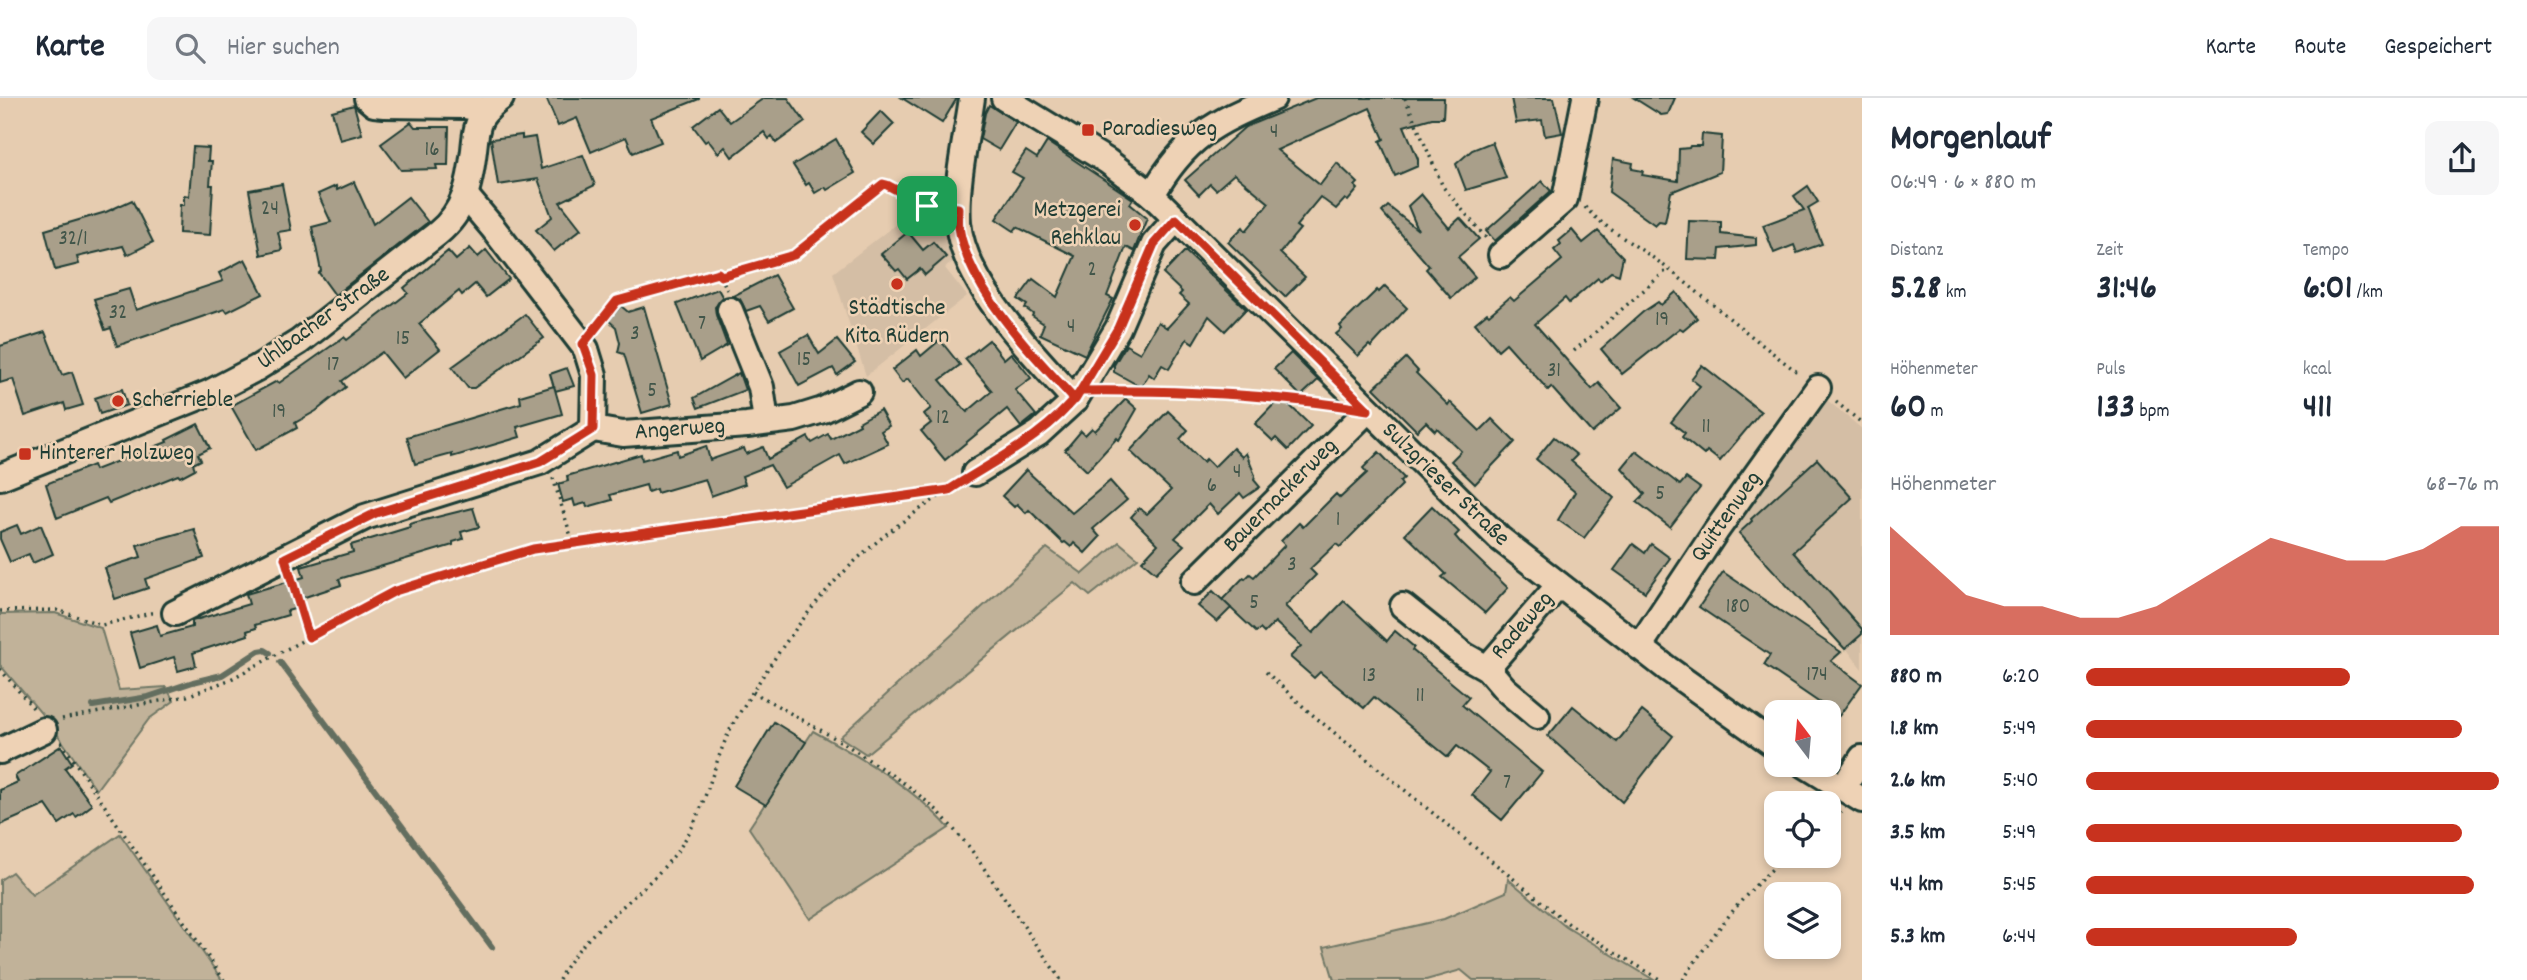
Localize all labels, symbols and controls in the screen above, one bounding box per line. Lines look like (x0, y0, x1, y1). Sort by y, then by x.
search box (147, 17, 637, 80)
text: Karte (35, 25, 105, 72)
icon: search (171, 29, 209, 67)
text: Hier suchen (227, 30, 340, 67)
text: Karte (2205, 31, 2256, 65)
text: Route (2294, 31, 2346, 65)
text: Gespeichert (2384, 31, 2492, 65)
place label: Paradiesweg (1102, 113, 1217, 147)
text: Morgenlauf (1890, 113, 2051, 168)
house number: 4 (1270, 118, 1278, 148)
button: share (2425, 121, 2499, 195)
marker: Paradiesweg (1080, 122, 1096, 138)
house number: 16 (425, 136, 439, 166)
text: 06:49 · 6 × 880 m (1890, 167, 2036, 200)
pin (897, 176, 957, 236)
icon: arrive (908, 187, 946, 225)
place label: Metzgerei Rehklau (1033, 194, 1121, 256)
house number: 24 (261, 195, 279, 225)
marker: Metzgerei Rehklau (1127, 217, 1143, 233)
house number: 32/1 (58, 225, 88, 255)
text: Distanz (1890, 238, 1943, 265)
text: Zeit (2096, 238, 2124, 265)
text: Tempo (2303, 238, 2349, 265)
house number: 2 (1087, 256, 1097, 286)
street label: Uhlbacher Straße (250, 259, 398, 379)
text: 5.28 (1890, 265, 1941, 315)
text: 31:46 (2096, 265, 2157, 315)
text: 6:01 (2303, 265, 2352, 315)
marker: Städtische Kita Rüdern (889, 276, 905, 292)
text: km (1941, 280, 1967, 307)
text: /km (2352, 280, 2383, 307)
place label: Städtische Kita Rüdern (845, 292, 949, 354)
house number: 32 (109, 299, 127, 329)
house number: 19 (1655, 306, 1669, 336)
house number: 7 (698, 310, 706, 340)
house number: 4 (1067, 313, 1075, 343)
house number: 3 (630, 320, 640, 350)
house number: 15 (396, 325, 410, 355)
house number: 15 (797, 346, 811, 376)
house number: 17 (327, 351, 339, 381)
house number: 31 (1547, 357, 1561, 387)
text: Höhenmeter (1890, 357, 1978, 384)
text: Puls (2096, 357, 2126, 384)
text: kcal (2303, 357, 2332, 384)
house number: 5 (647, 377, 657, 407)
place label: Scherrieble (132, 384, 233, 418)
text: 60 (1890, 384, 1926, 434)
text: 133 (2096, 384, 2135, 434)
text: 411 (2303, 384, 2333, 434)
marker: Scherrieble (110, 393, 126, 409)
house number: 19 (272, 398, 286, 428)
text: m (1926, 399, 1944, 426)
text: bpm (2135, 399, 2169, 426)
house number: 12 (936, 404, 950, 434)
street label: Angerweg (634, 410, 726, 450)
house number: 11 (1701, 413, 1711, 443)
street label: Sulzgrieser Straße (1373, 415, 1517, 555)
street label: Bauernackerweg (1216, 431, 1346, 561)
place label: Hinterer Holzweg (39, 437, 194, 471)
marker: Hinterer Holzweg (17, 446, 33, 462)
house number: 4 (1233, 458, 1241, 488)
street label: Quittenweg (1683, 464, 1771, 570)
text: Höhenmeter (1890, 469, 1996, 502)
text: 68–76 m (2426, 469, 2499, 502)
house number: 6 (1207, 472, 1217, 502)
house number: 5 (1655, 480, 1665, 510)
house number: 1 (1336, 506, 1340, 536)
house number: 3 (1287, 551, 1297, 581)
street label: Radeweg (1484, 584, 1562, 668)
house number: 5 (1249, 589, 1259, 619)
house number: 180 (1726, 593, 1750, 623)
house number: 174 (1806, 661, 1828, 691)
text: 880 m (1890, 661, 1942, 694)
text: 6:20 (2002, 661, 2040, 694)
house number: 13 (1362, 662, 1376, 692)
house number: 11 (1415, 682, 1425, 712)
north arrow (1764, 700, 1841, 777)
map controls (1764, 700, 1841, 959)
text: 1.8 km (1890, 713, 1939, 746)
text: 5:49 (2002, 713, 2037, 746)
text: 2.6 km (1890, 765, 1946, 798)
text: 5:40 (2002, 765, 2039, 798)
house number: 7 (1503, 769, 1511, 799)
button: locate (1764, 791, 1841, 868)
text: 3.5 km (1890, 817, 1945, 850)
text: 5:49 (2002, 817, 2037, 850)
text: 4.4 km (1890, 869, 1943, 902)
text: 5:45 (2002, 869, 2037, 902)
button: layers (1764, 882, 1841, 959)
text: 5.3 km (1890, 921, 1945, 954)
text: 6:44 (2002, 921, 2036, 954)

